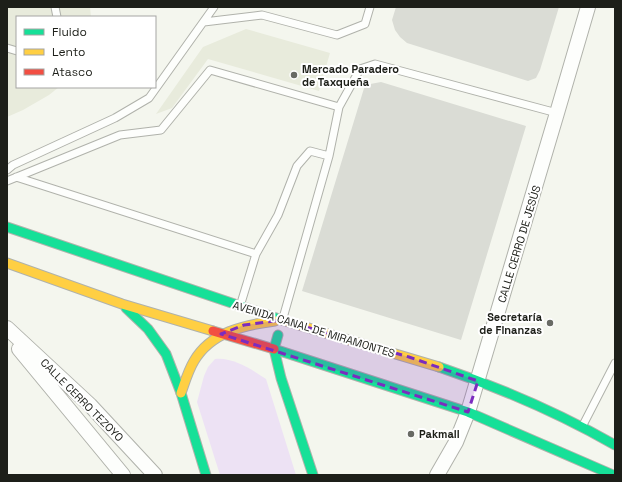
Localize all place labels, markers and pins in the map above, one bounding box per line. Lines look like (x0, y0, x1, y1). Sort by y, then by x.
place label: Mercado Paradero de Taxqueña (302, 62, 399, 89)
marker: Mercado Paradero de Taxqueña (289, 70, 299, 80)
place label: Secretaría de Finanzas (479, 310, 543, 337)
marker: Secretaría de Finanzas (545, 318, 555, 328)
place label: Pakmail (419, 427, 460, 441)
marker: Pakmail (406, 429, 416, 439)

